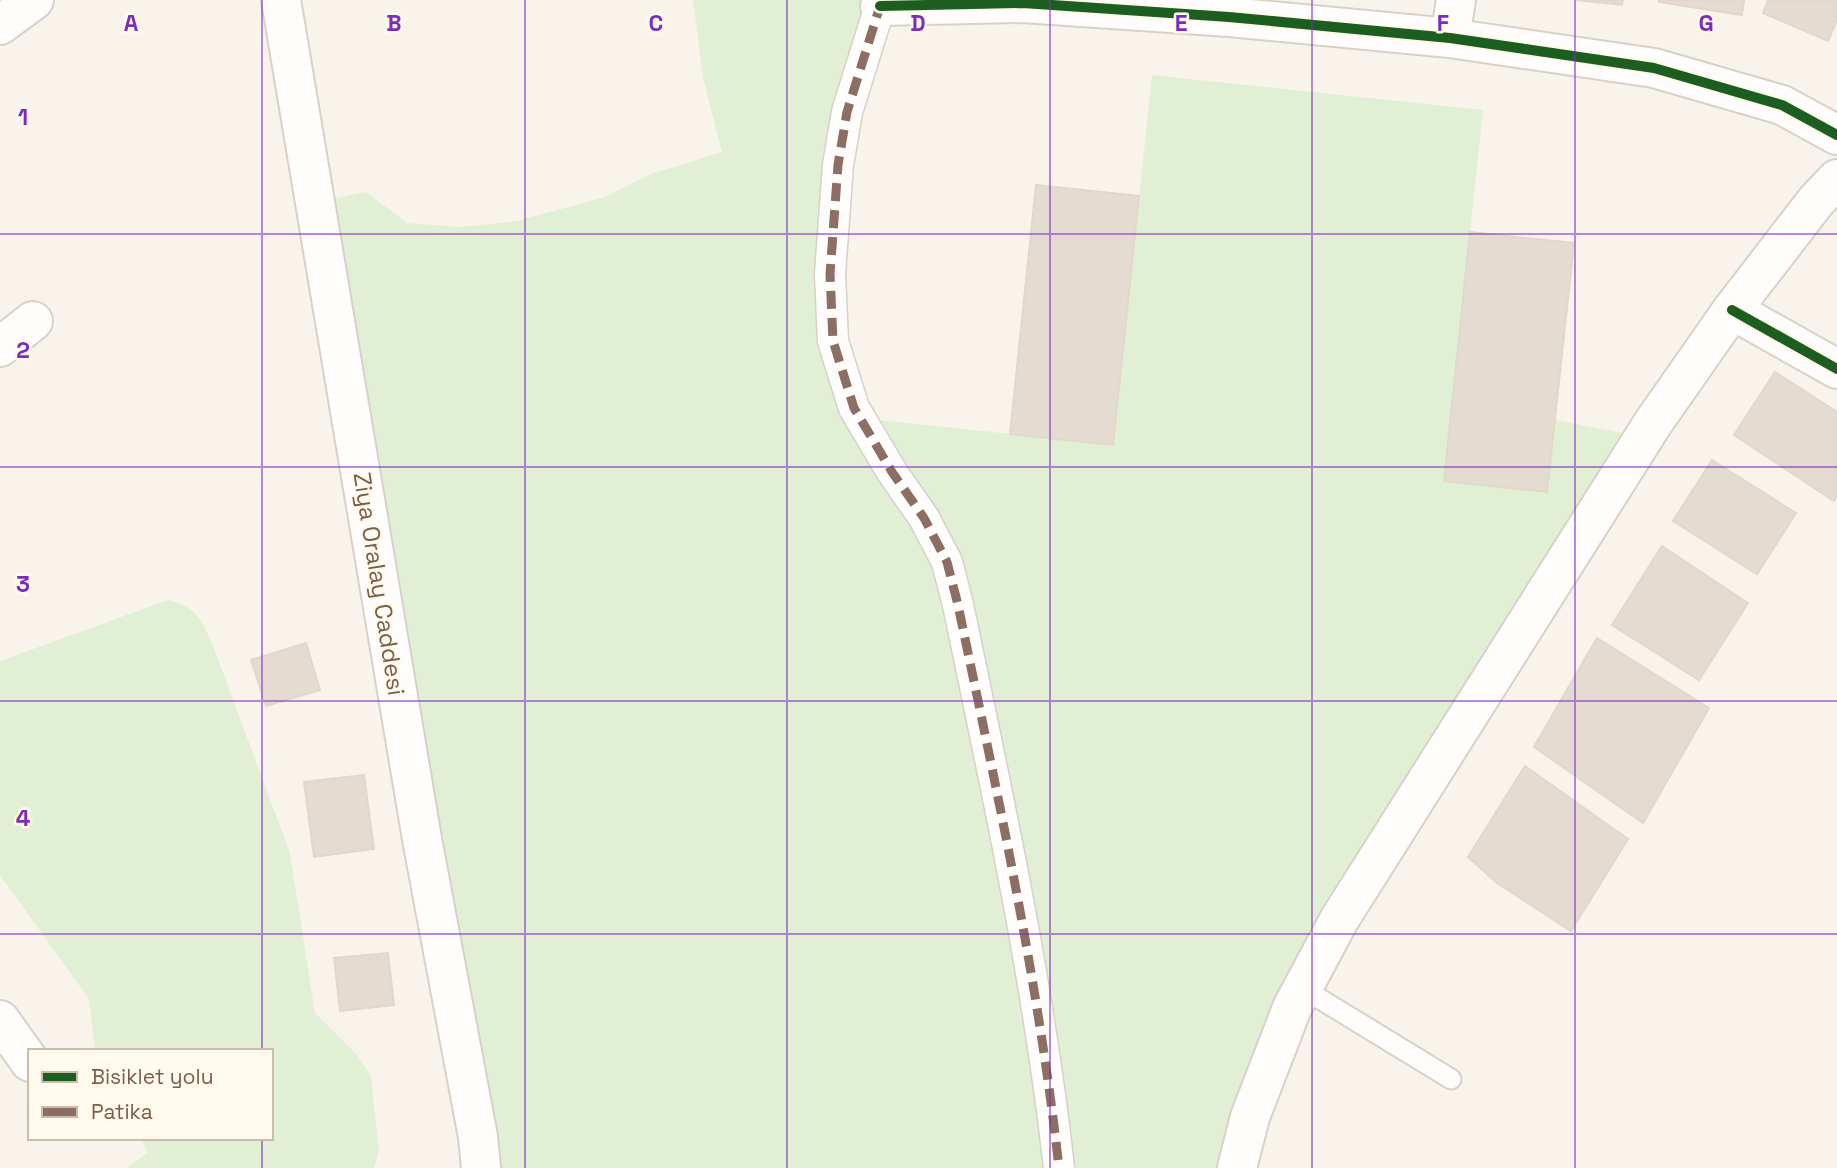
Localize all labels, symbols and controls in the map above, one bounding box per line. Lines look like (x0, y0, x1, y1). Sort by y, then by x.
text: A (124, 8, 139, 38)
text: B (386, 8, 402, 38)
text: C (649, 8, 663, 38)
text: D (910, 8, 926, 38)
text: E (1175, 8, 1187, 38)
text: F (1437, 8, 1449, 38)
text: G (1698, 8, 1714, 38)
text: 1 (18, 102, 28, 132)
text: 2 (16, 335, 30, 365)
street label: Ziya Oralay Caddesi (347, 470, 412, 698)
text: 3 (16, 569, 30, 599)
text: 4 (16, 803, 31, 833)
legend (28, 1049, 273, 1140)
text: Bisiklet yolu (91, 1063, 214, 1090)
text: Patika (91, 1098, 153, 1125)

